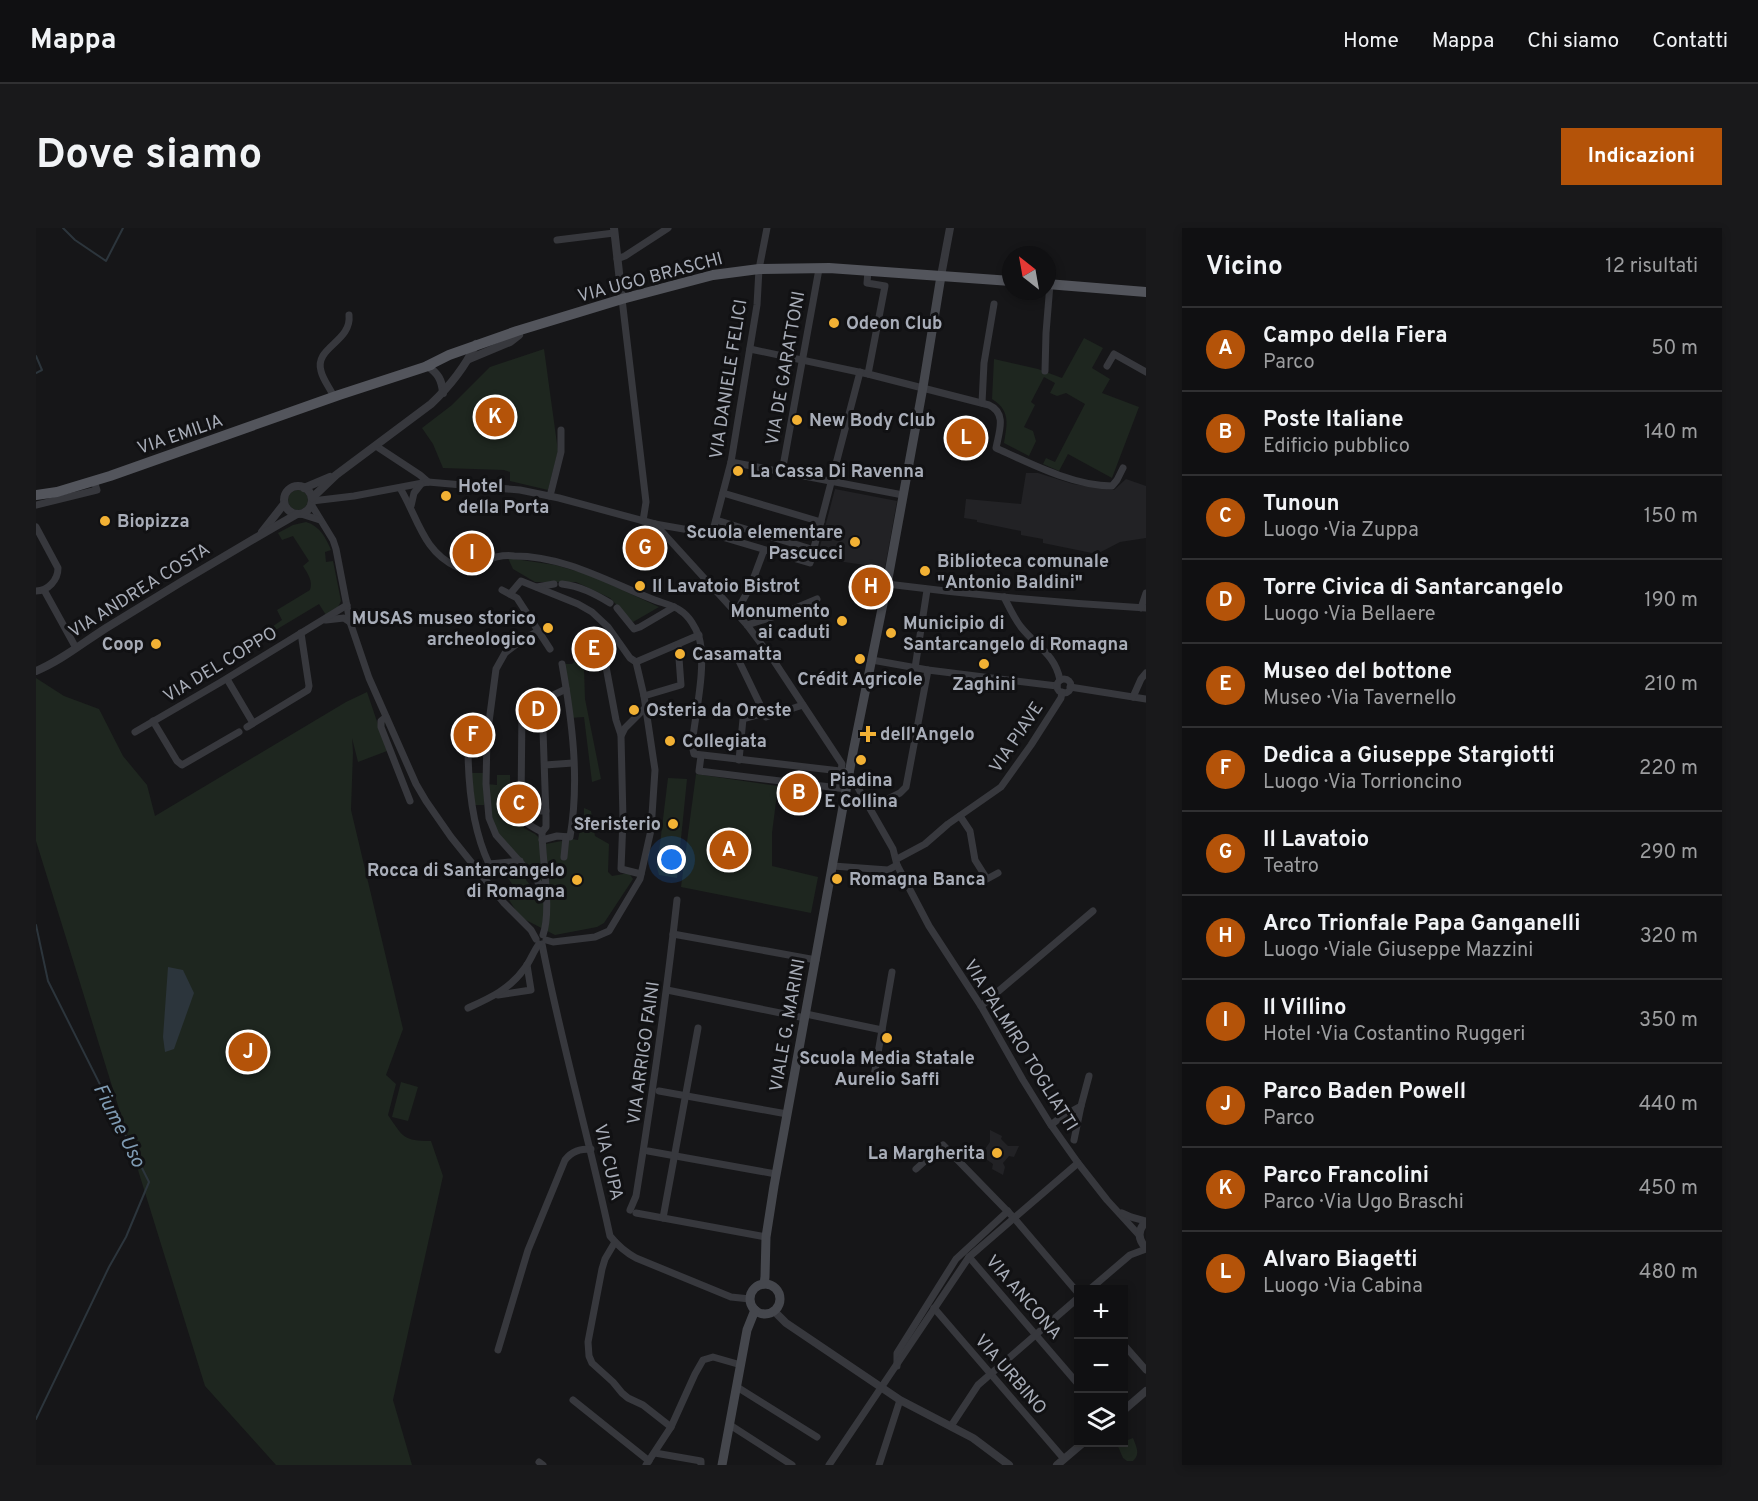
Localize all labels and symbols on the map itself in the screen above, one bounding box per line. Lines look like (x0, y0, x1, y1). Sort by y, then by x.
north arrow (1002, 246, 1056, 300)
street label: VIA UGO BRASCHI (575, 248, 725, 309)
street label: VIA DE GARATTONI (762, 289, 811, 447)
street label: VIA DANIELE FELICI (705, 298, 753, 461)
place label: Odeon Club (846, 313, 942, 336)
marker: Odeon Club (827, 316, 841, 330)
pin: K (476, 394, 514, 440)
street label: VIA EMILIA (135, 410, 226, 461)
place label: New Body Club (809, 410, 936, 433)
marker: New Body Club (790, 413, 804, 427)
pin: L (946, 416, 986, 460)
place label: La Cassa Di Ravenna (750, 461, 924, 484)
marker: La Cassa Di Ravenna (731, 464, 745, 478)
place label: Hotel della Porta (458, 476, 549, 520)
marker: Hotel della Porta (439, 489, 453, 503)
place label: Biopizza (117, 511, 190, 534)
marker: Biopizza (98, 514, 112, 528)
place label: Scuola elementare Pascucci (686, 522, 843, 566)
pin: G (626, 526, 664, 570)
pin: I (452, 530, 492, 576)
marker: Scuola elementare Pascucci (848, 535, 862, 549)
street label: VIA ANDREA COSTA (65, 539, 215, 644)
place label: Biblioteca comunale "Antonio Baldini" (937, 551, 1109, 595)
pin: H (852, 564, 890, 610)
marker: Biblioteca comunale "Antonio Baldini" (918, 564, 932, 578)
place label: Il Lavatoio Bistrot (652, 576, 800, 599)
marker: Il Lavatoio Bistrot (633, 579, 647, 593)
place label: Monumento ai caduti (731, 601, 830, 645)
place label: MUSAS museo storico archeologico (352, 608, 536, 652)
place label: Municipio di Santarcangelo di Romagna (903, 613, 1128, 657)
marker: Monumento ai caduti (835, 614, 849, 628)
marker: MUSAS museo storico archeologico (541, 621, 555, 635)
street label: VIA DEL COPPO (159, 622, 282, 708)
pin: E (574, 626, 614, 672)
marker: Municipio di Santarcangelo di Romagna (884, 626, 898, 640)
place label: Coop (102, 634, 144, 657)
marker: Coop (149, 637, 163, 651)
place label: Casamatta (692, 644, 782, 667)
marker: Casamatta (673, 647, 687, 661)
marker: Crédit Agricole (853, 652, 867, 666)
marker: Zaghini (977, 657, 991, 671)
place label: Crédit Agricole (797, 669, 923, 692)
place label: Zaghini (952, 674, 1016, 697)
pin: D (518, 688, 558, 732)
street label: VIA PIAVE (985, 698, 1049, 778)
place label: Osteria da Oreste (646, 700, 792, 723)
marker: Osteria da Oreste (627, 703, 641, 717)
pin: F (454, 712, 492, 758)
place label: dell'Angelo (880, 724, 975, 747)
marker: dell'Angelo (861, 727, 875, 741)
place label: Collegiata (682, 731, 767, 754)
marker: Collegiata (663, 734, 677, 748)
marker: Piadina E Collina (854, 753, 868, 767)
pin: B (780, 770, 819, 816)
place label: Piadina E Collina (824, 770, 898, 814)
pin: C (500, 782, 538, 826)
place label: Sferisterio (574, 814, 661, 837)
marker: Sferisterio (666, 817, 680, 831)
pin: A (710, 828, 748, 872)
your location (657, 845, 686, 874)
place label: Rocca di Santarcangelo di Romagna (367, 860, 565, 904)
place label: Romagna Banca (849, 869, 986, 892)
marker: Romagna Banca (830, 872, 844, 886)
marker: Rocca di Santarcangelo di Romagna (570, 873, 584, 887)
street label: VIA PALMIRO TOGLIATTI (958, 956, 1082, 1136)
street label: VIALE G. MARINI (765, 957, 812, 1094)
street label: VIA ARRIGO FAINI (623, 980, 666, 1126)
pin: J (228, 1030, 268, 1074)
marker: Scuola Media Statale Aurelio Saffi (880, 1031, 894, 1045)
place label: Scuola Media Statale Aurelio Saffi (799, 1048, 975, 1092)
water label: Fiume Uso (86, 1080, 151, 1172)
street label: VIA CUPA (588, 1122, 628, 1203)
place label: La Margherita (868, 1143, 985, 1166)
marker: La Margherita (990, 1146, 1004, 1160)
street label: VIA ANCONA (980, 1251, 1066, 1345)
street label: VIA URBINO (969, 1330, 1051, 1420)

